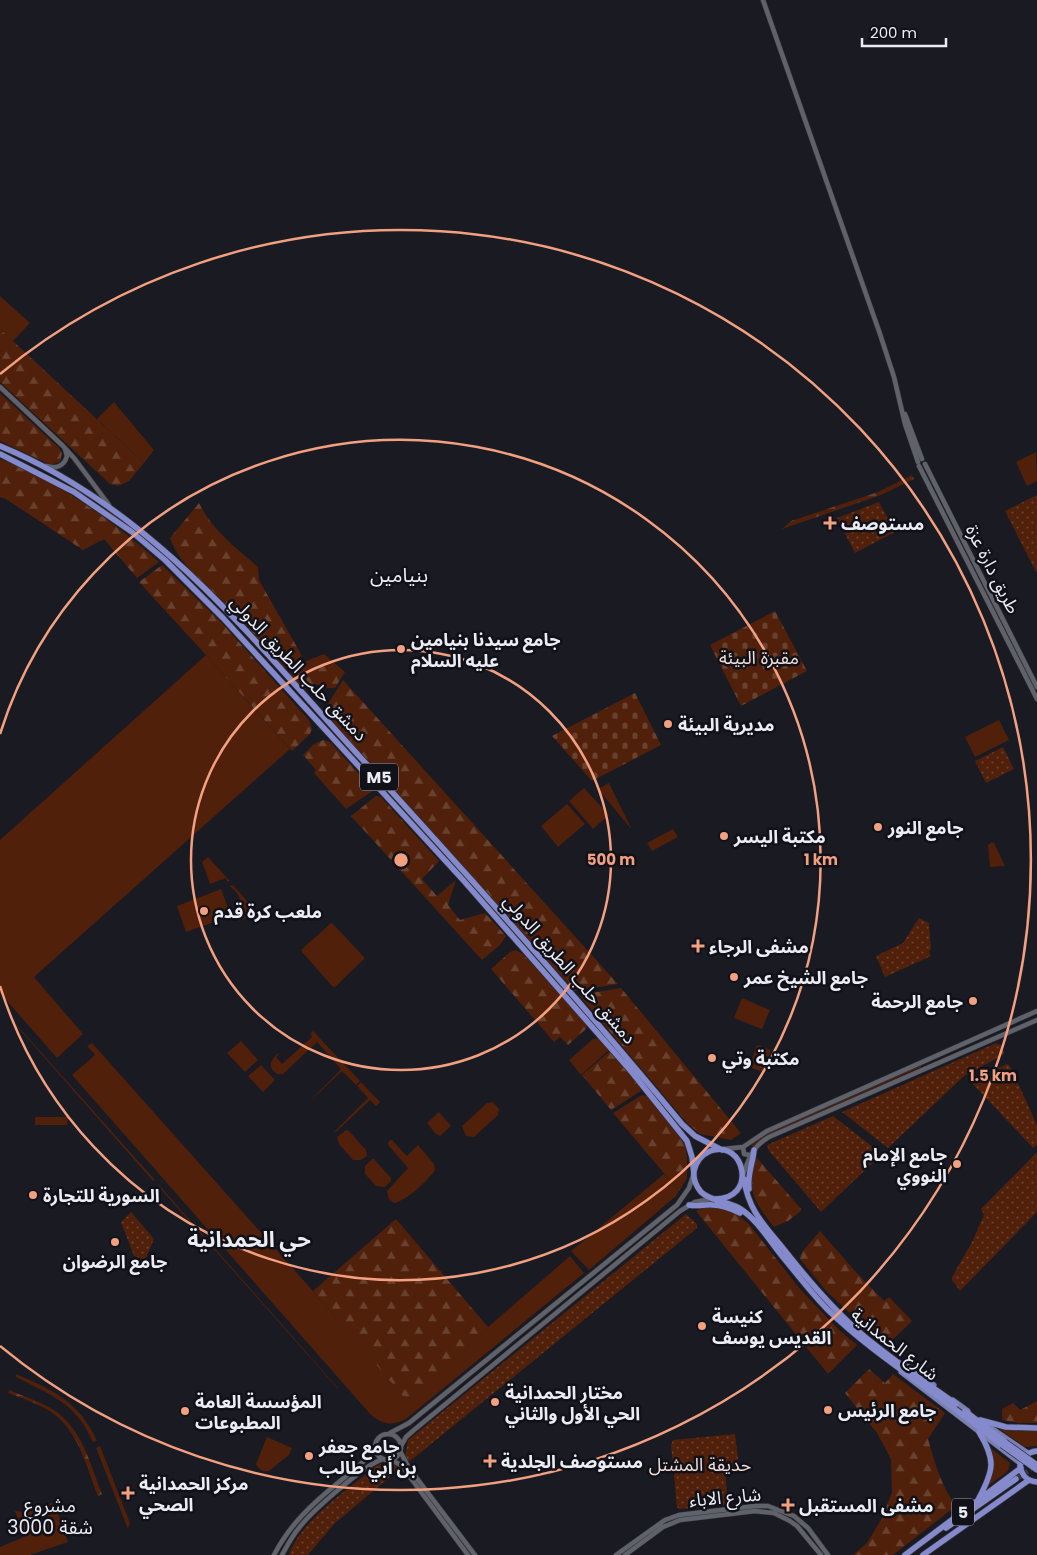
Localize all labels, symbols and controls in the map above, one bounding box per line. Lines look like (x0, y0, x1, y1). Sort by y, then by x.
scale bar (862, 15, 946, 47)
text: 200 m (870, 22, 917, 43)
place label: مستوصف (841, 511, 924, 536)
marker: مستوصف (823, 516, 837, 530)
street label: طريق دارة عزة (960, 520, 1026, 618)
district label: بنيامين (370, 561, 428, 589)
street label: دمشق حلب الطريق الدولي (224, 590, 373, 747)
place label: جامع سيدنا بنيامين عليه السلام (411, 627, 561, 674)
marker: جامع سيدنا بنيامين عليه السلام (395, 643, 407, 655)
park label: مقبرة البيئة (719, 645, 799, 670)
place label: مديرية البيئة (678, 712, 775, 737)
marker: مديرية البيئة (662, 718, 674, 730)
road number: M5 (360, 764, 398, 790)
place label: جامع النور (887, 815, 964, 841)
marker: جامع النور (872, 821, 884, 833)
place label: مكتبة اليسر (733, 824, 826, 849)
marker: مكتبة اليسر (718, 830, 730, 842)
text: 500 m (587, 849, 635, 870)
text: 1 km (804, 849, 838, 870)
centre of rings (392, 851, 410, 869)
street label: دمشق حلب الطريق الدولي (497, 889, 642, 1050)
place label: ملعب كرة قدم (214, 899, 322, 925)
marker: ملعب كرة قدم (198, 905, 210, 917)
place label: مشفى الرجاء (709, 934, 809, 959)
marker: مشفى الرجاء (691, 939, 705, 953)
place label: جامع الشيخ عمر (743, 965, 868, 991)
marker: جامع الشيخ عمر (728, 971, 740, 983)
place label: جامع الرحمة (871, 989, 963, 1015)
marker: جامع الرحمة (967, 995, 979, 1007)
place label: مكتبة وتي (722, 1046, 800, 1073)
marker: مكتبة وتي (706, 1052, 718, 1064)
text: 1.5 km (969, 1065, 1017, 1086)
place label: جامع الإمام النووي (863, 1142, 947, 1190)
marker: جامع الإمام النووي (951, 1158, 963, 1170)
place label: السورية للتجارة (43, 1183, 160, 1208)
marker: السورية للتجارة (27, 1189, 39, 1201)
district label: حي الحمدانية (187, 1224, 311, 1257)
marker: جامع الرضوان (109, 1236, 121, 1248)
place label: جامع الرضوان (63, 1249, 167, 1275)
street label: شارع الحمدانية (845, 1302, 944, 1388)
place label: كنيسة القديس يوسف (712, 1304, 831, 1350)
marker: كنيسة القديس يوسف (696, 1320, 708, 1332)
place label: مختار الحمدانية الحي الأول والثاني (505, 1380, 640, 1428)
place label: المؤسسة العامة المطبوعات (195, 1389, 322, 1435)
marker: مختار الحمدانية الحي الأول والثاني (489, 1396, 501, 1408)
place label: جامع الرئيس (838, 1398, 936, 1424)
marker: جامع الرئيس (822, 1404, 834, 1416)
marker: المؤسسة العامة المطبوعات (179, 1405, 191, 1417)
place label: جامع جعفر بن أبي طالب (318, 1434, 417, 1482)
place label: مستوصف الجلدية (501, 1449, 643, 1474)
marker: جامع جعفر بن أبي طالب (303, 1450, 315, 1462)
park label: حديقة المشتل (649, 1452, 751, 1477)
marker: مستوصف الجلدية (483, 1454, 497, 1468)
place label: مركز الحمدانية الصحي (139, 1471, 248, 1519)
street label: شارع الاباء (688, 1481, 762, 1515)
marker: مركز الحمدانية الصحي (121, 1486, 135, 1500)
district label: مشروع 3000 شقة (7, 1492, 93, 1541)
place label: مشفى المستقبل (799, 1493, 933, 1518)
marker: مشفى المستقبل (781, 1498, 795, 1512)
road number: 5 (952, 1498, 974, 1525)

